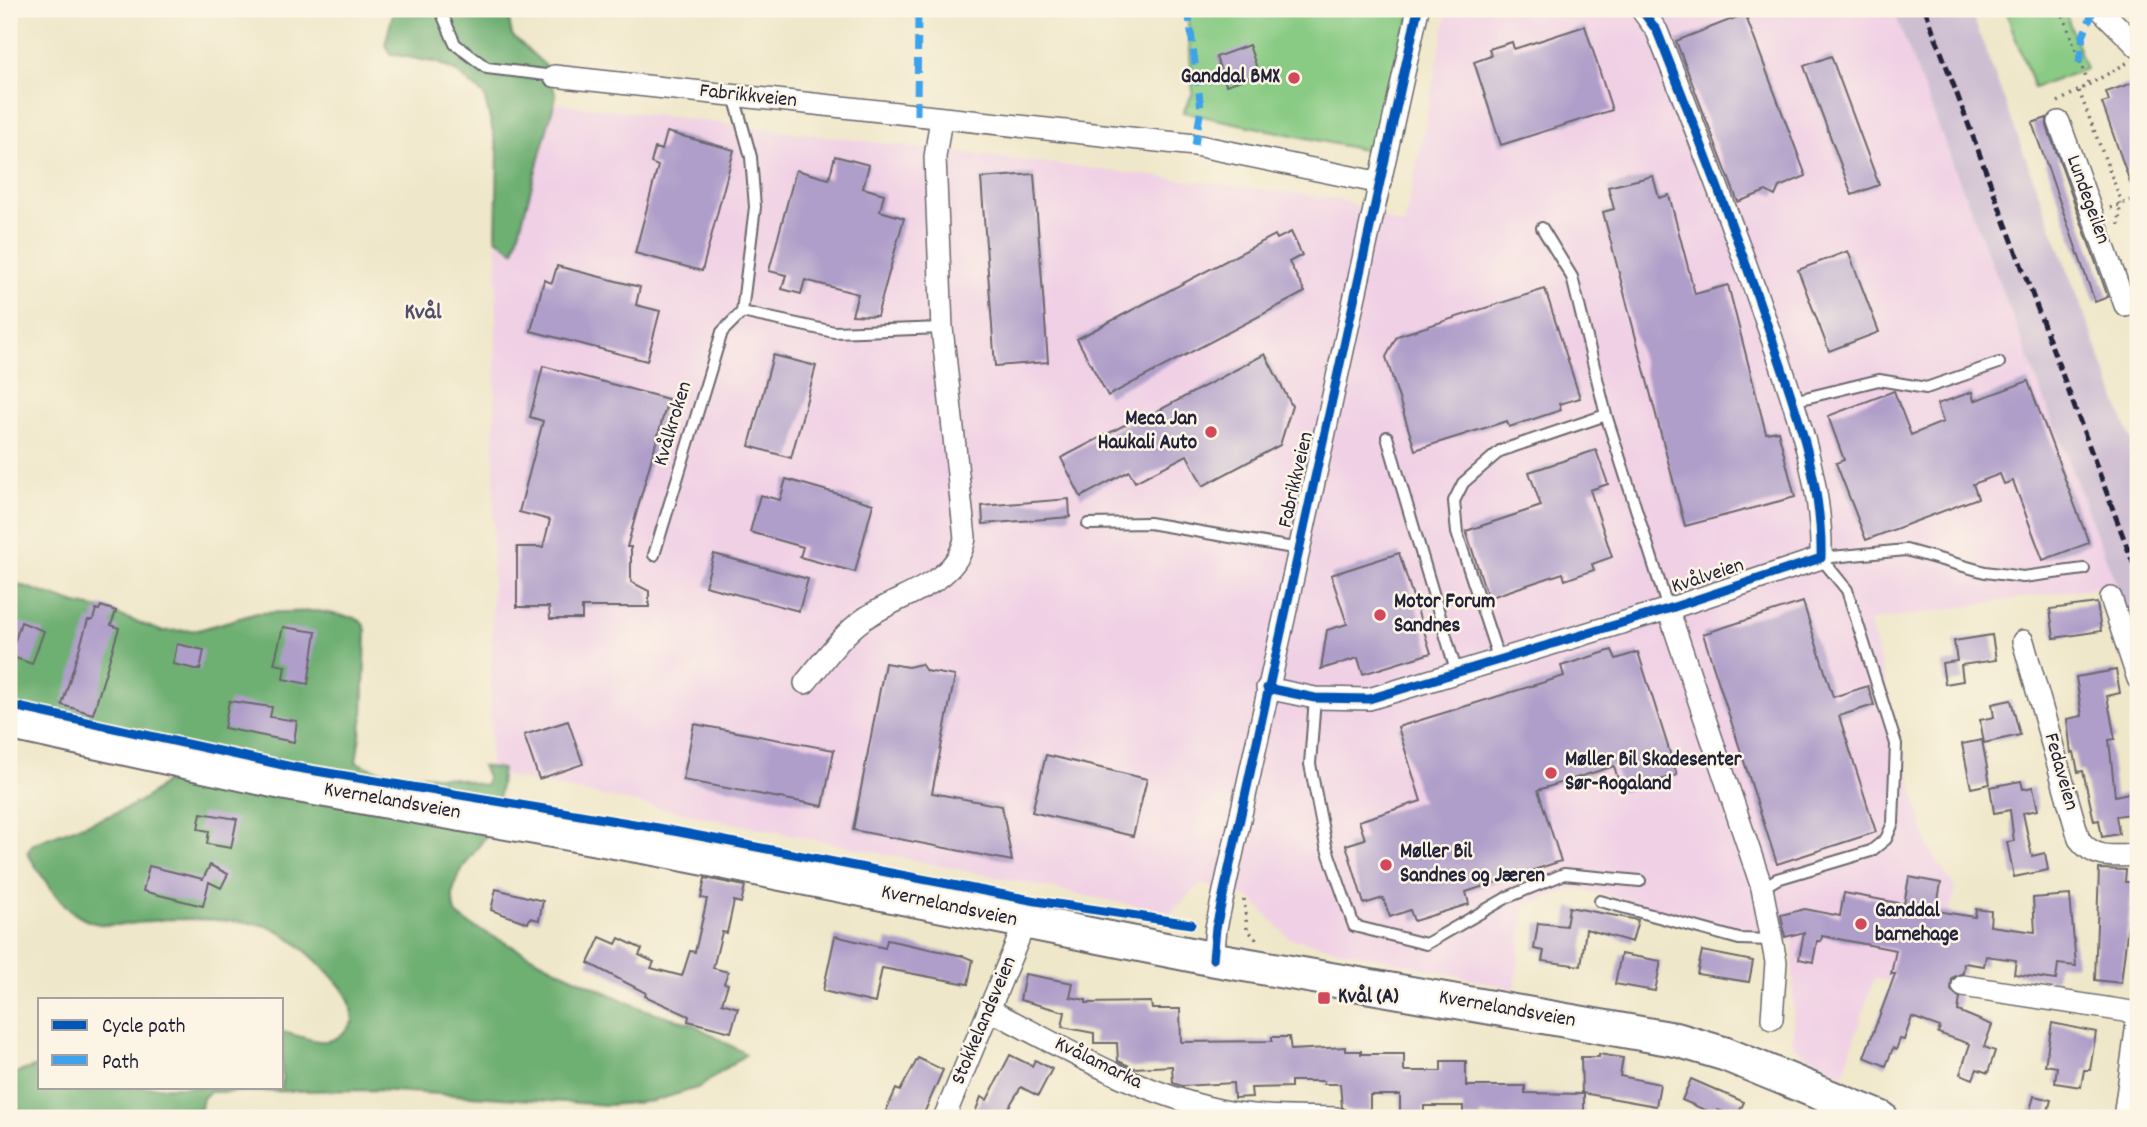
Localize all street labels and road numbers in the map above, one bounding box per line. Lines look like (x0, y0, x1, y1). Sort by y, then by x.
street label: Fabrikkveien (698, 77, 798, 117)
street label: Lundegeilen (2057, 151, 2117, 249)
street label: Kvålkroken (647, 378, 701, 470)
street label: Fabrikkveien (1271, 429, 1323, 531)
street label: Kvålveien (1668, 551, 1748, 603)
street label: Fedaveien (2035, 730, 2085, 814)
street label: Kvernelandsveien (321, 775, 463, 829)
street label: Kvernelandsveien (878, 878, 1020, 936)
street label: Stokkelandsveien (944, 952, 1026, 1090)
street label: Kvernelandsveien (1436, 983, 1578, 1037)
street label: Kvålamarka (1049, 1030, 1148, 1099)

